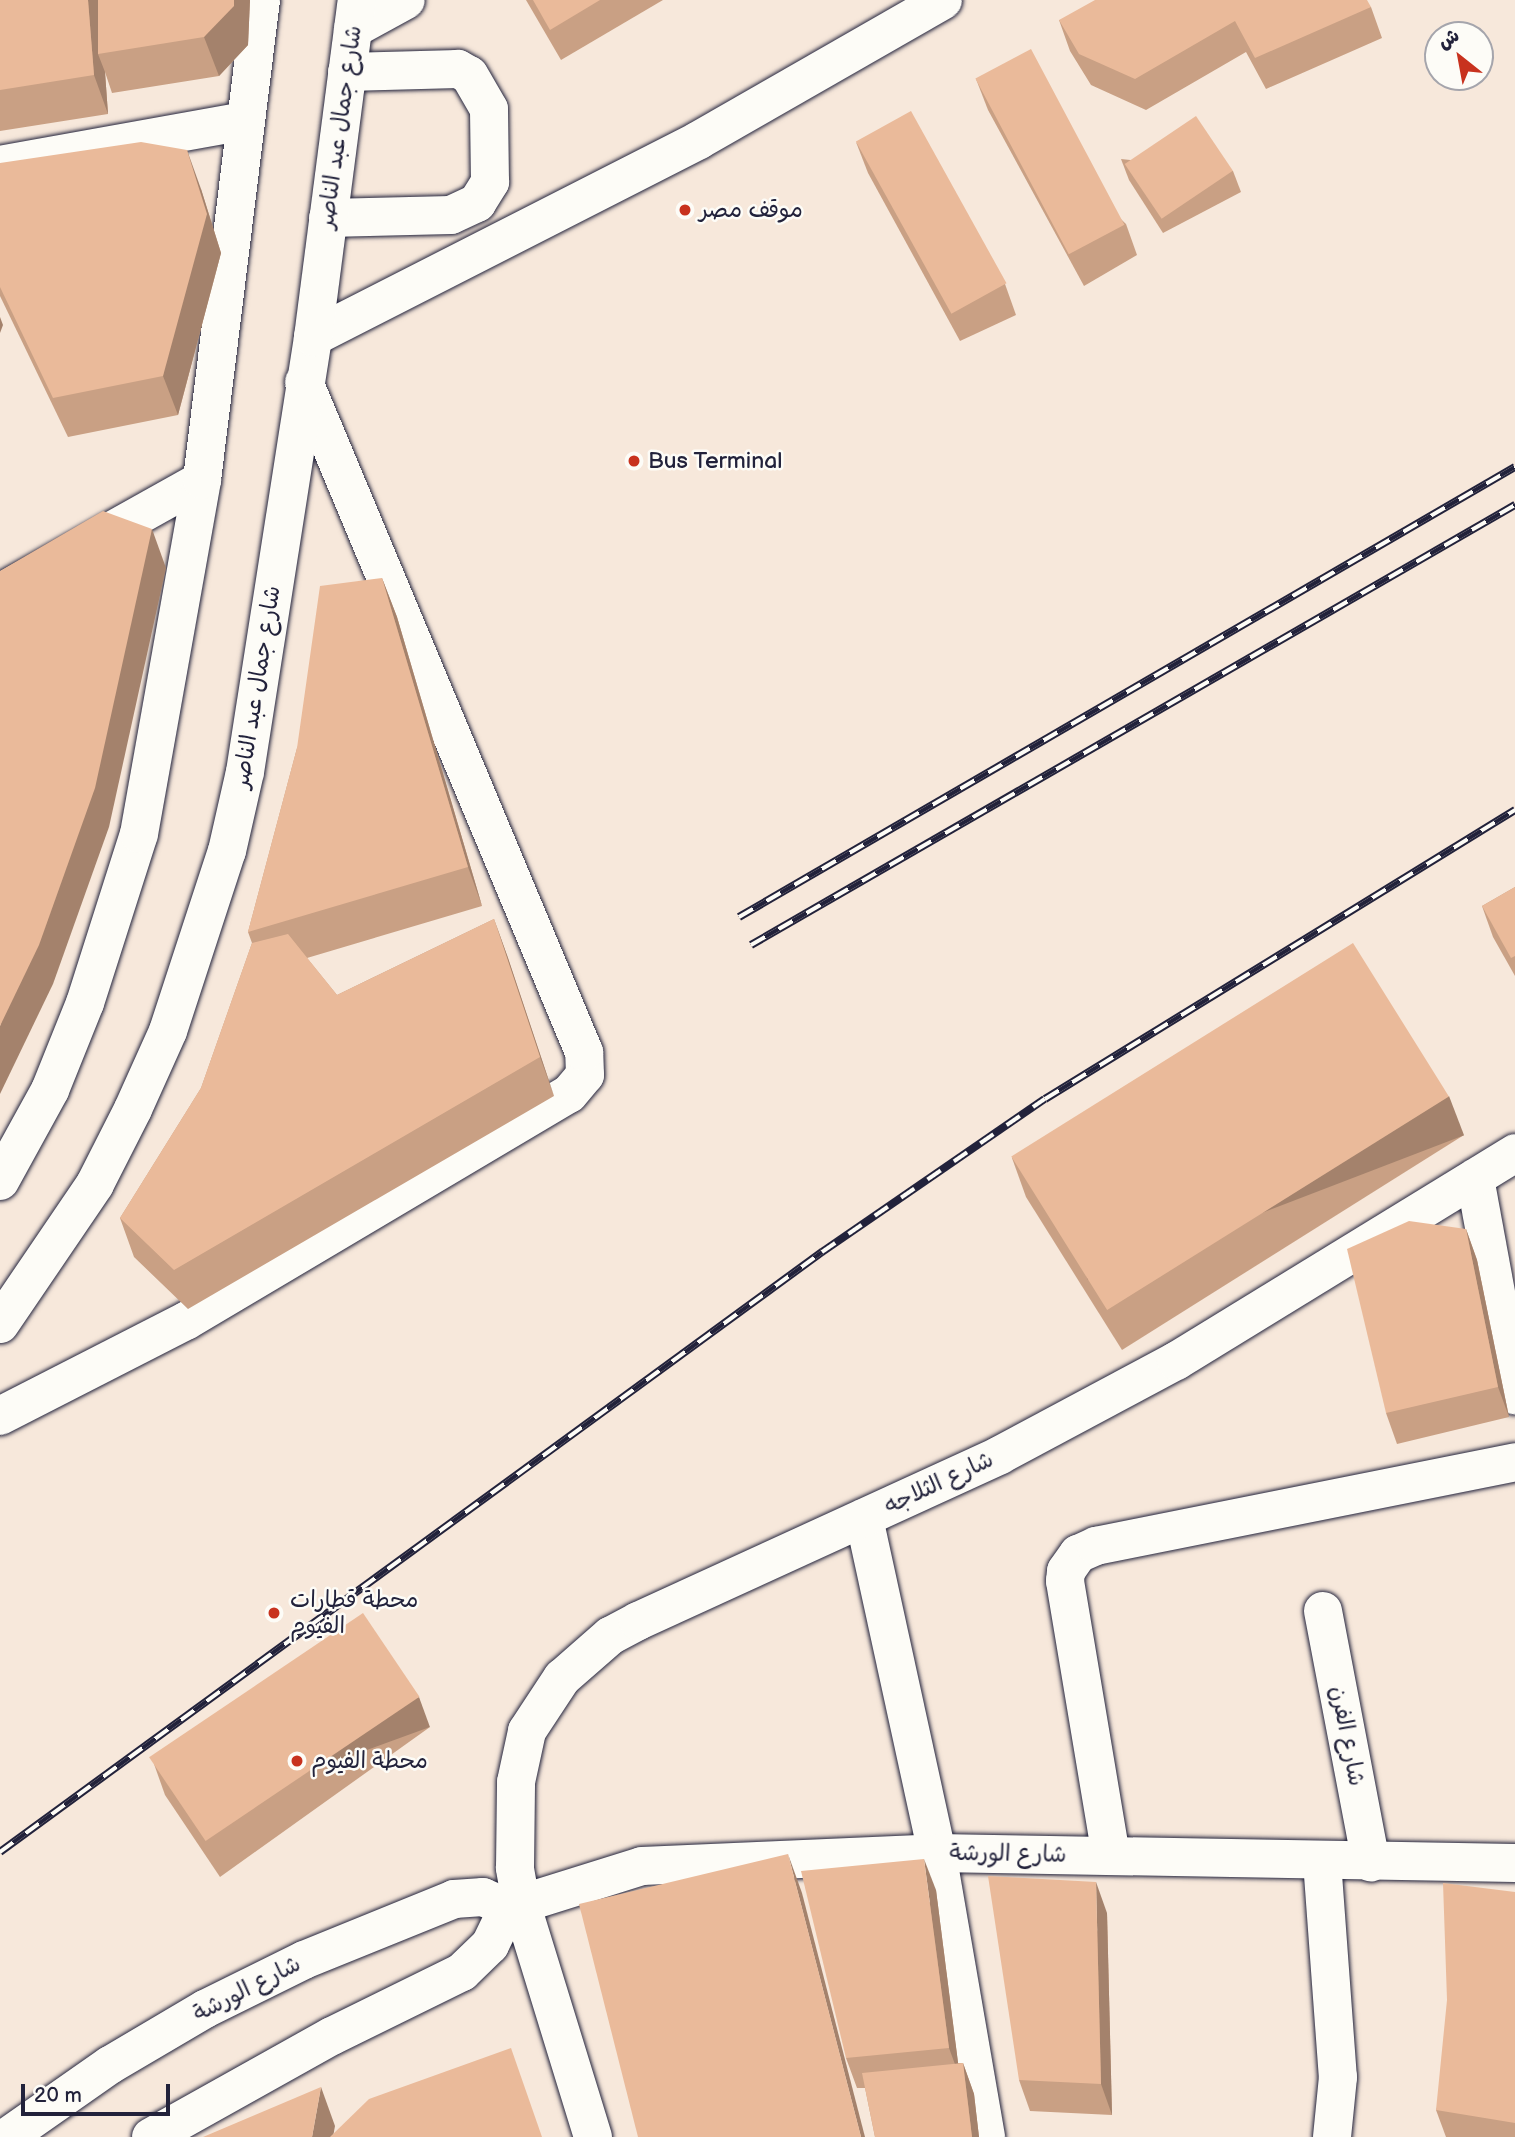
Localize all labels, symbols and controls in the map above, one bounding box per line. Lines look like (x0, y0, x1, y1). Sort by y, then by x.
north arrow (1424, 21, 1494, 91)
street label: شارع جمال عبد الناصر (312, 24, 368, 230)
text: ش (1434, 24, 1464, 55)
place label: موقف مصر (699, 196, 803, 224)
marker: موقف مصر (677, 202, 693, 218)
place label: Bus Terminal (648, 447, 783, 475)
marker: Bus Terminal (626, 453, 642, 469)
street label: شارع جمال عبد الناصر (227, 584, 287, 790)
street label: شارع الثلاجه (880, 1446, 998, 1520)
place label: محطة قطارات الفيوم (290, 1586, 418, 1640)
marker: محطة قطارات الفيوم (264, 1603, 284, 1623)
street label: شارع الفرن (1324, 1684, 1370, 1788)
place label: محطة الفيوم (311, 1747, 428, 1775)
marker: محطة الفيوم (289, 1753, 305, 1769)
street label: شارع الورشة (949, 1839, 1067, 1869)
street label: شارع الورشة (189, 1950, 305, 2028)
scale bar (24, 2070, 173, 2114)
text: 20 m (34, 2083, 82, 2108)

